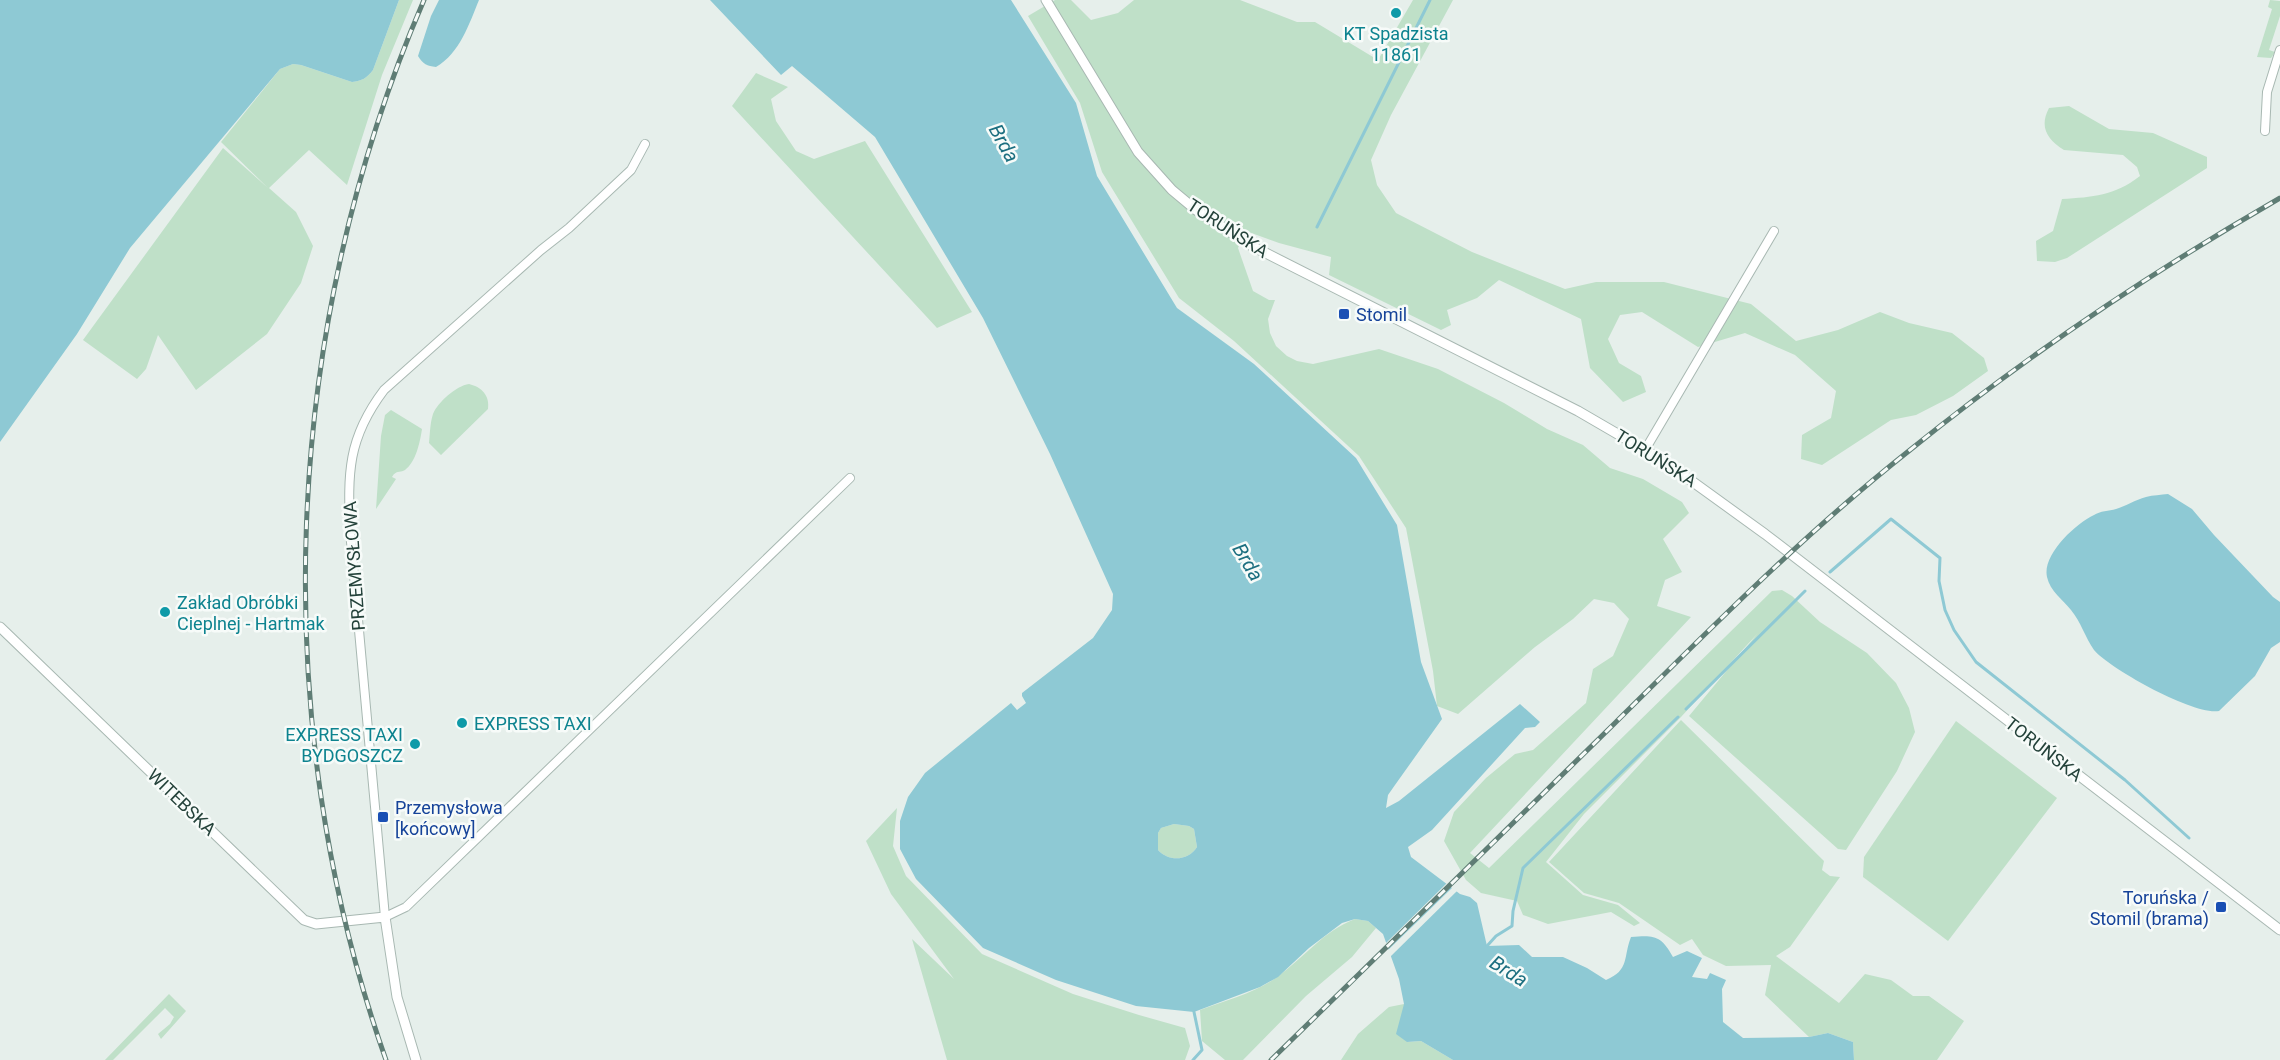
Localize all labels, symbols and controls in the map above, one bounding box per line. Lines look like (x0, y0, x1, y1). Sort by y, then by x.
marker: KT Spadzista 11861 (1389, 6, 1403, 20)
place label: KT Spadzista 11861 (1343, 23, 1449, 65)
water label: Brda (984, 120, 1024, 166)
street label: TORUŃSKA (1184, 194, 1273, 262)
place label: Stomil (1356, 304, 1407, 325)
marker: Stomil (1337, 307, 1351, 321)
street label: TORUŃSKA (1611, 425, 1701, 491)
street label: PRZEMYSŁOWA (339, 500, 369, 631)
water label: Brda (1227, 539, 1269, 585)
place label: Zakład Obróbki Cieplnej - Hartmak (177, 592, 325, 634)
marker: Zakład Obróbki Cieplnej - Hartmak (158, 605, 172, 619)
street label: TORUŃSKA (2001, 712, 2087, 786)
place label: EXPRESS TAXI (474, 713, 592, 734)
marker: EXPRESS TAXI (455, 716, 469, 730)
place label: EXPRESS TAXI BYDGOSZCZ (285, 724, 403, 766)
marker: EXPRESS TAXI BYDGOSZCZ (408, 737, 422, 751)
street label: WITEBSKA (144, 764, 221, 840)
place label: Przemysłowa [końcowy] (395, 797, 503, 839)
marker: Przemysłowa [końcowy] (376, 810, 390, 824)
place label: Toruńska / Stomil (brama) (2090, 887, 2209, 930)
marker: Toruńska / Stomil (brama) (2214, 900, 2228, 914)
water label: Brda (1486, 950, 1532, 992)

